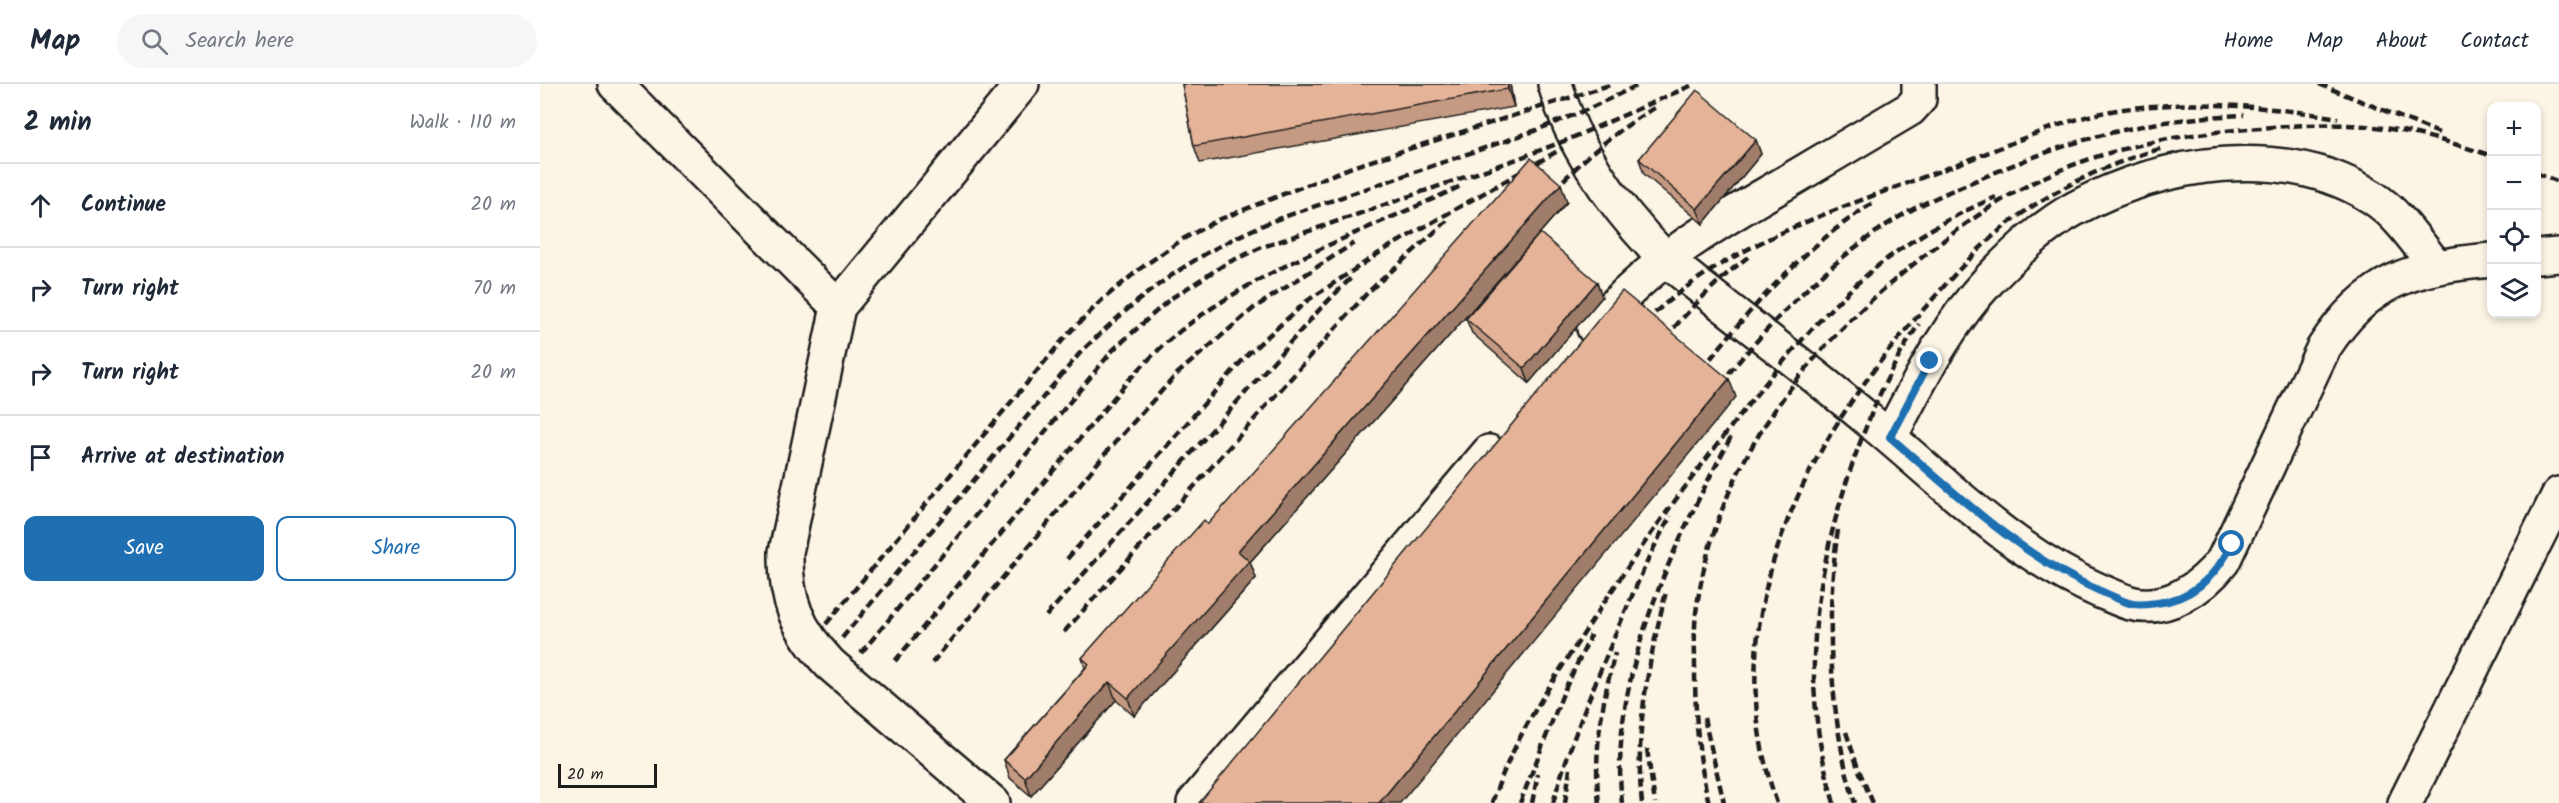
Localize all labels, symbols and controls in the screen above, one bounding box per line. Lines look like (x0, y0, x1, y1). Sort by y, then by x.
search box (117, 14, 537, 68)
text: Map (30, 19, 81, 64)
text: Search here (186, 24, 294, 59)
icon: search (138, 25, 171, 58)
text: Home (2224, 25, 2273, 58)
text: Map (2306, 25, 2343, 58)
text: About (2376, 25, 2427, 58)
text: Contact (2460, 25, 2529, 58)
text: 2 min (24, 102, 92, 144)
map controls (2487, 102, 2541, 318)
button: + (2487, 102, 2541, 156)
text: Walk · 110 m (409, 107, 516, 139)
button: − (2487, 156, 2541, 210)
text: Continue (81, 188, 166, 223)
icon: ahead (24, 189, 57, 222)
text: 20 m (470, 189, 516, 221)
button: locate (2487, 210, 2541, 264)
button: layers (2487, 264, 2541, 318)
text: Turn right (81, 272, 179, 307)
icon: right (24, 273, 57, 306)
text: 70 m (473, 273, 516, 305)
route end (1916, 347, 1942, 373)
text: Turn right (81, 356, 179, 391)
icon: right (24, 357, 57, 390)
text: 20 m (470, 357, 516, 389)
text: Arrive at destination (81, 440, 284, 475)
icon: arrive (24, 441, 57, 474)
button: Save (24, 516, 264, 581)
button: Share (276, 516, 516, 581)
route start (2218, 530, 2244, 556)
scale bar (558, 761, 657, 788)
text: 20 m (567, 762, 603, 787)

